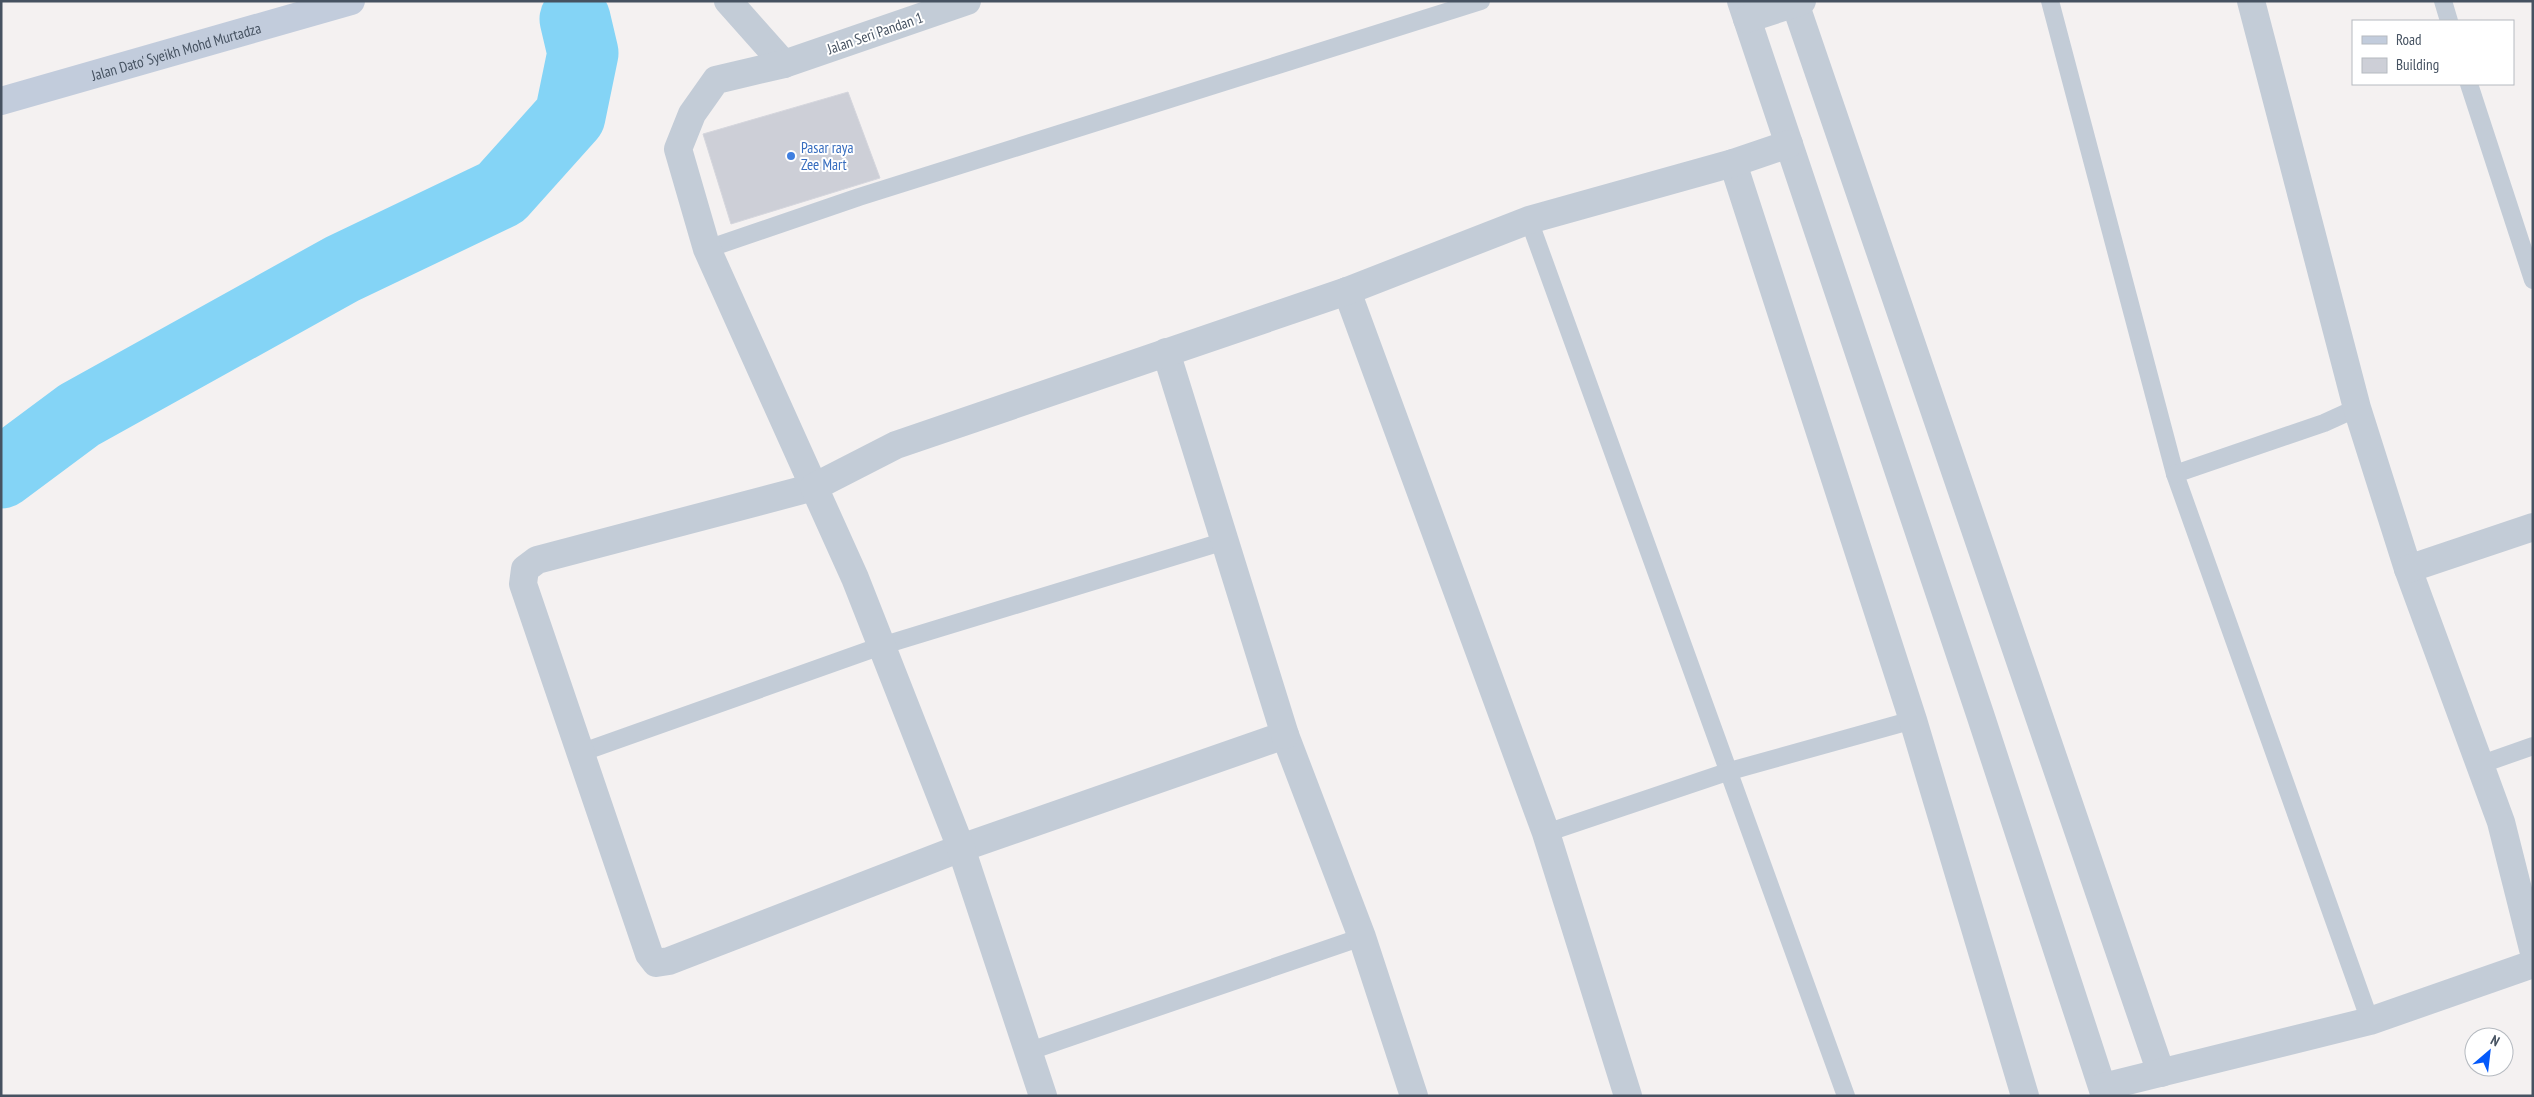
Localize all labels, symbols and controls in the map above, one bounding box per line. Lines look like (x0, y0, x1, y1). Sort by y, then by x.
street label: Jalan Seri Pandan 1 (824, 8, 925, 59)
street label: Jalan Dato' Syeikh Mohd Murtadza (88, 18, 263, 85)
legend (2352, 20, 2514, 85)
text: Road (2396, 30, 2422, 49)
text: Building (2396, 55, 2439, 74)
place label: Pasar raya Zee Mart (801, 138, 853, 174)
marker: Pasar raya Zee Mart (785, 150, 797, 162)
north arrow (2464, 1027, 2514, 1077)
text: N (2488, 1031, 2503, 1050)

